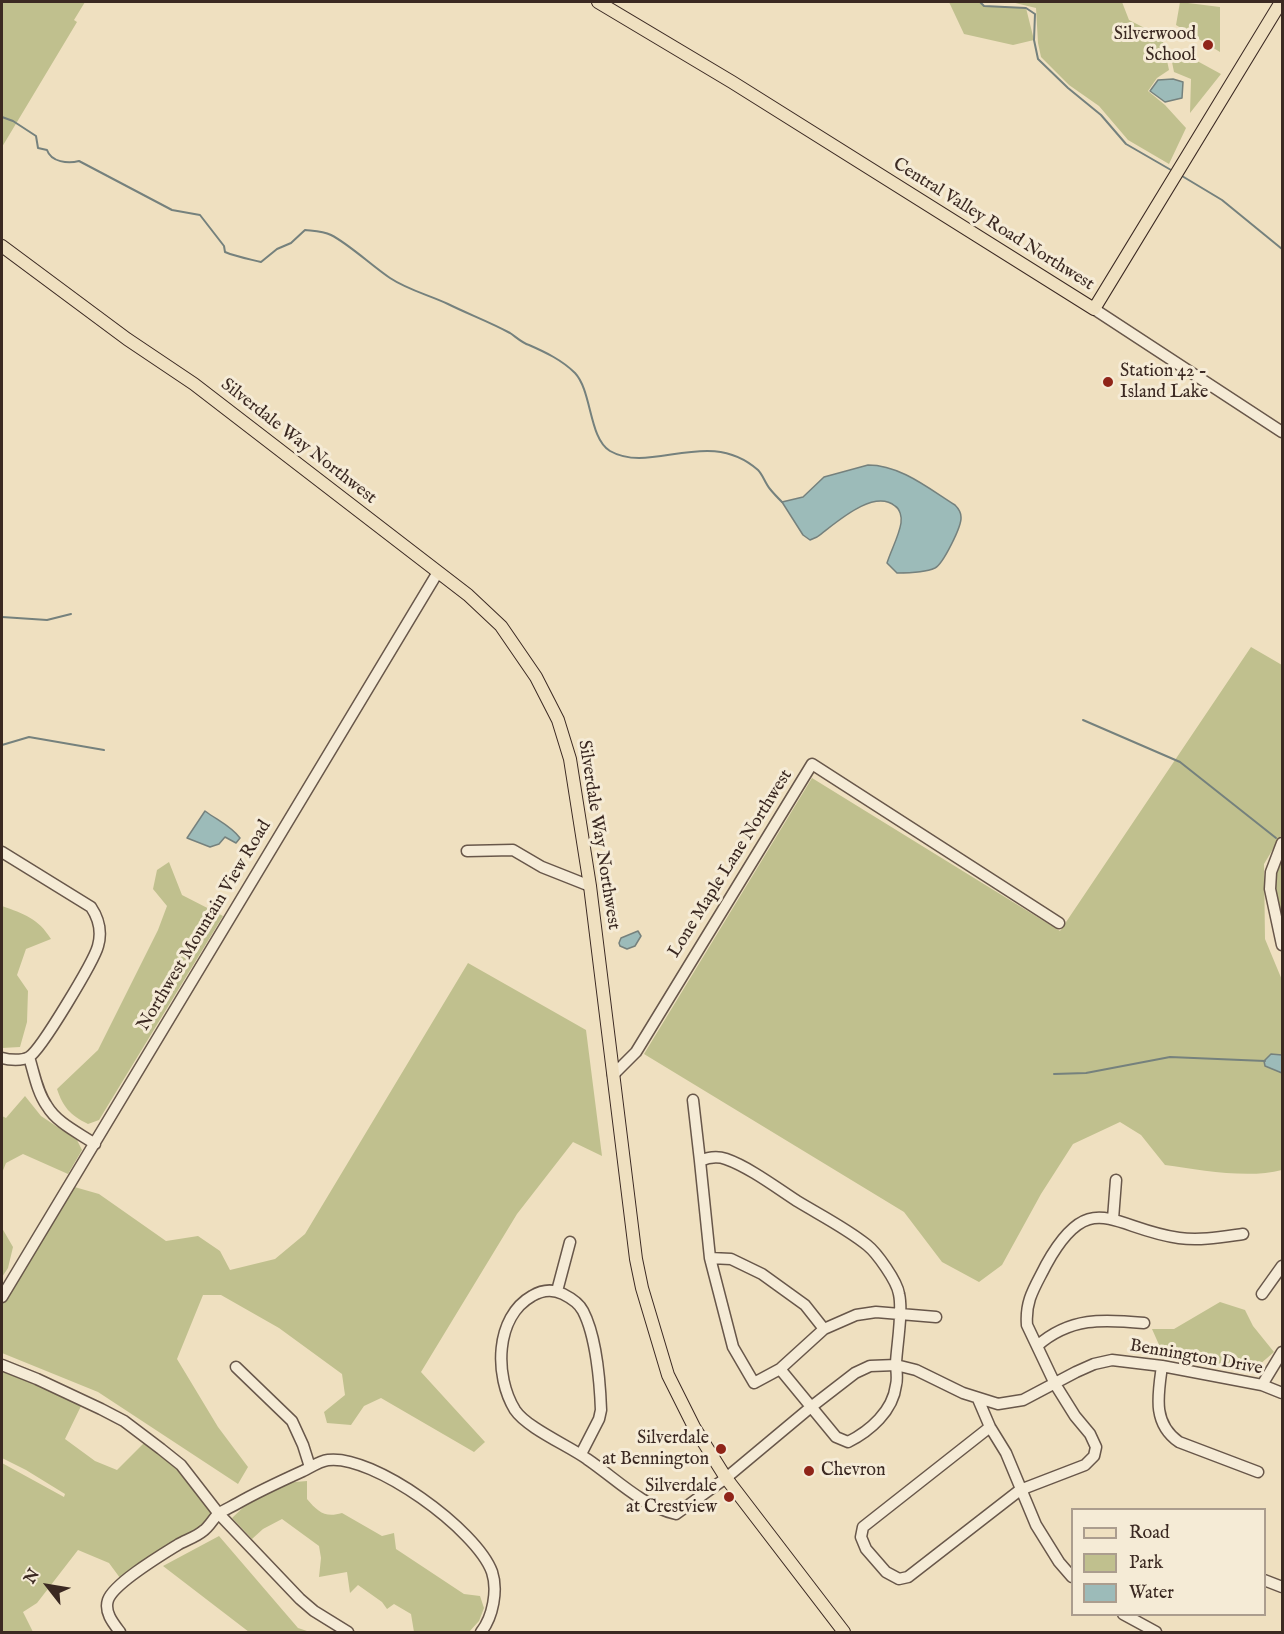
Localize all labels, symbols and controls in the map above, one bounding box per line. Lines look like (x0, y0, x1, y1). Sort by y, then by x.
place label: Silverwood School (1114, 24, 1196, 66)
marker: Silverwood School (1201, 38, 1215, 52)
street label: Central Valley Road Northwest (888, 154, 1098, 296)
place label: Station 42 - Island Lake (1120, 361, 1208, 404)
street label: Silverdale Way Northwest (216, 374, 380, 510)
marker: Station 42 - Island Lake (1101, 375, 1115, 389)
street label: Silverdale Way Northwest (572, 739, 624, 931)
street label: Lone Maple Lane Northwest (664, 766, 798, 962)
street label: Northwest Mountain View Road (133, 817, 277, 1035)
street label: Bennington Drive (1128, 1336, 1264, 1380)
place label: Silverdale at Bennington (602, 1428, 709, 1470)
marker: Silverdale at Bennington (714, 1442, 728, 1456)
place label: Chevron (821, 1460, 885, 1482)
marker: Chevron (802, 1464, 816, 1478)
place label: Silverdale at Crestview (626, 1476, 717, 1518)
marker: Silverdale at Crestview (722, 1490, 736, 1504)
legend (1071, 1508, 1266, 1616)
text: Road (1129, 1522, 1170, 1545)
text: Park (1129, 1552, 1163, 1575)
north arrow (18, 1556, 78, 1616)
text: N (20, 1566, 45, 1588)
text: Water (1129, 1582, 1174, 1605)

